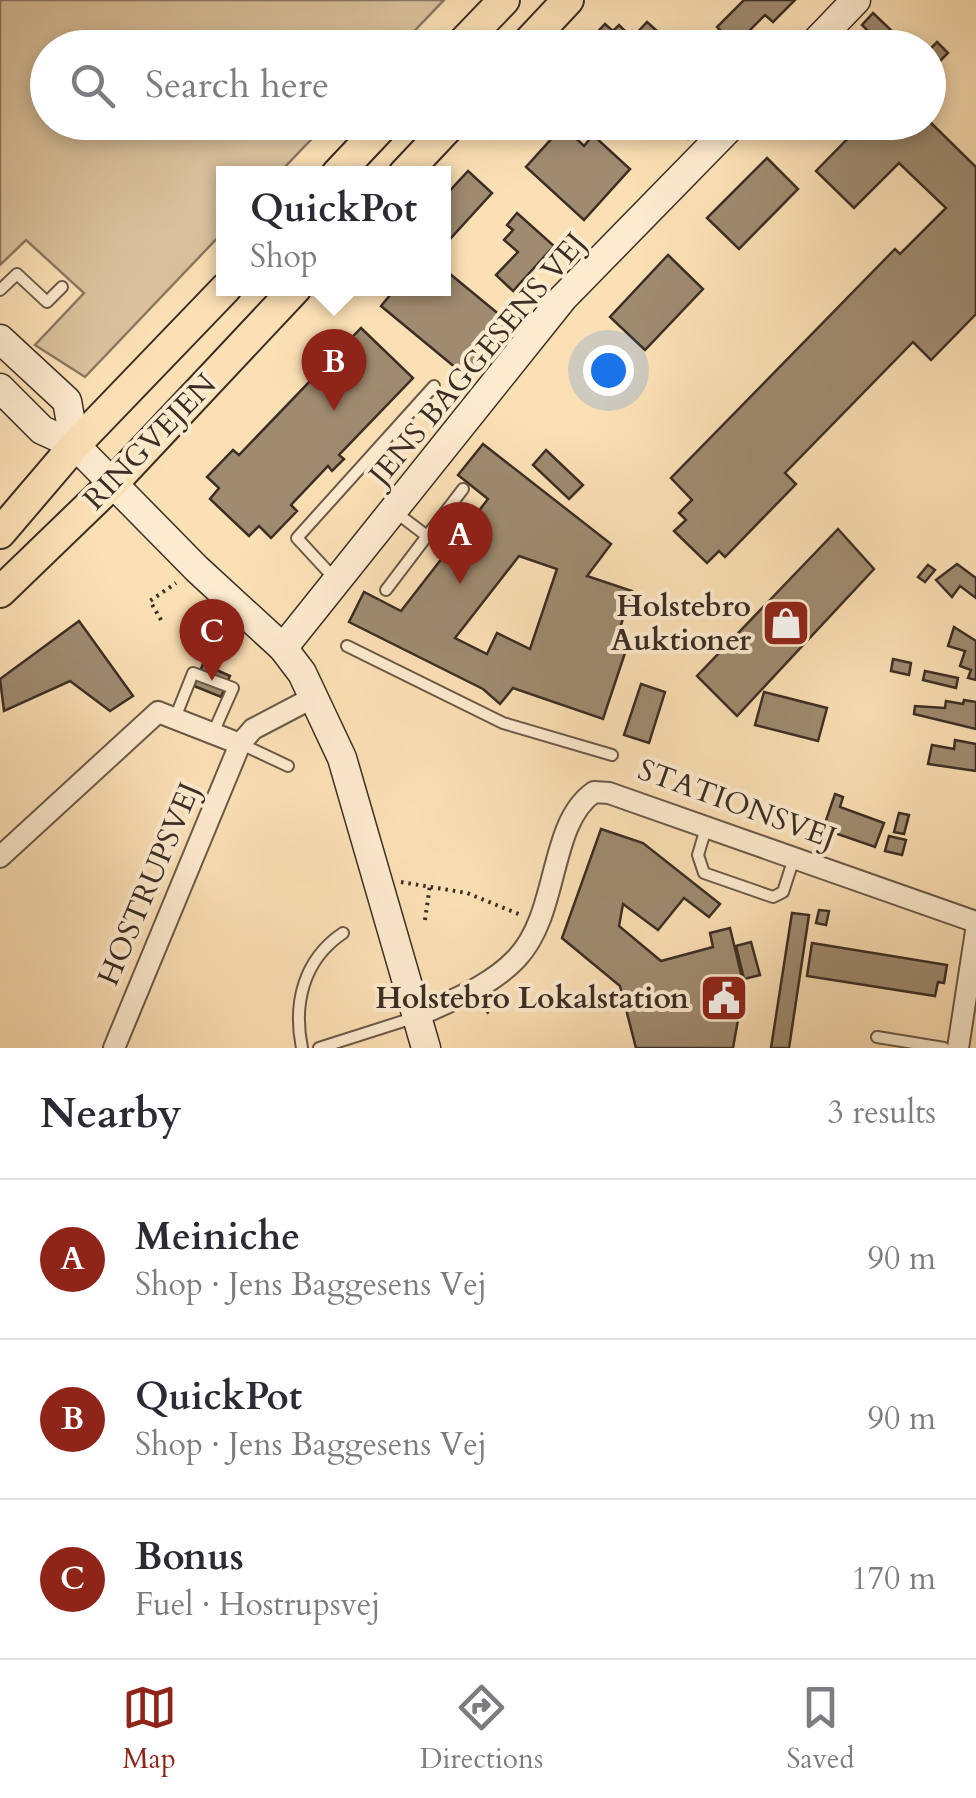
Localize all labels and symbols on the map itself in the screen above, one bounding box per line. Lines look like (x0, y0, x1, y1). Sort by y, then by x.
street label: JENS BAGGESENS VEJ (358, 224, 596, 497)
pin: B (302, 328, 366, 411)
your location (583, 345, 634, 396)
street label: RINGVEJEN (74, 364, 226, 519)
pin: A (428, 502, 492, 584)
place label: Holstebro Auktioner (611, 586, 752, 661)
shop icon: Holstebro Auktioner (760, 597, 812, 649)
pin: C (180, 598, 244, 681)
street label: STATIONSVEJ (632, 749, 842, 859)
street label: HOSTRUPSVEJ (88, 776, 210, 992)
public building icon: Holstebro Lokalstation (698, 972, 750, 1024)
place label: Holstebro Lokalstation (375, 978, 689, 1019)

